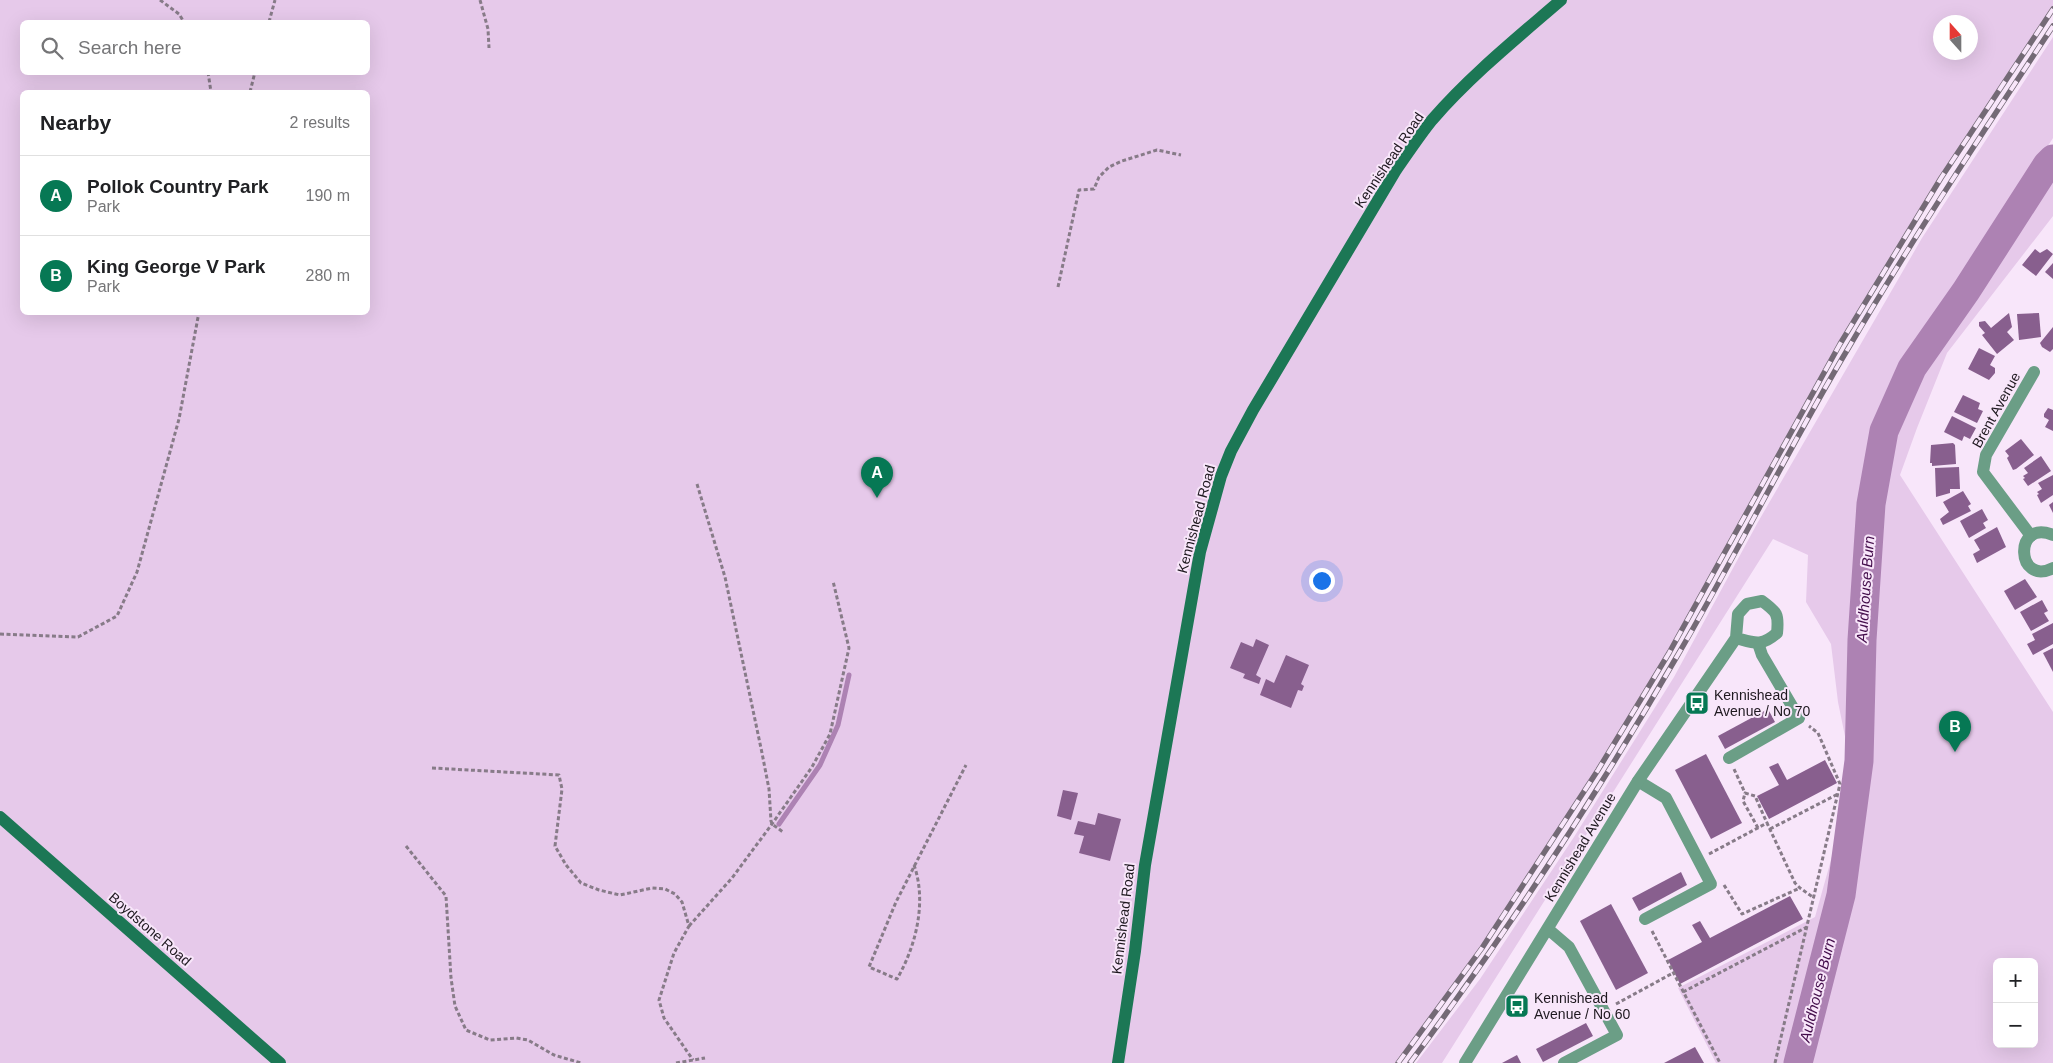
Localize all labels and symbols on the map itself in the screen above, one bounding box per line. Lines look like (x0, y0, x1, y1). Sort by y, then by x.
north arrow (1933, 15, 1978, 60)
street label: Kennishead Road (1351, 109, 1427, 211)
street label: Brent Avenue (1969, 369, 2023, 451)
pin: A (861, 457, 893, 498)
street label: Kennishead Road (1174, 463, 1218, 575)
water label: Auldhouse Burn (1853, 535, 1877, 644)
your location (1309, 568, 1335, 594)
place label: Kennishead Avenue / No 70 (1714, 687, 1810, 719)
bus stop icon: Kennishead Avenue / No 70 (1684, 690, 1710, 716)
pin: B (1939, 711, 1971, 752)
street label: Kennishead Avenue (1541, 789, 1619, 904)
street label: Kennishead Road (1108, 863, 1138, 975)
street label: Boydstone Road (106, 889, 194, 969)
water label: Auldhouse Burn (1796, 936, 1838, 1045)
place label: Kennishead Avenue / No 60 (1534, 990, 1630, 1022)
bus stop icon: Kennishead Avenue / No 60 (1504, 993, 1530, 1019)

